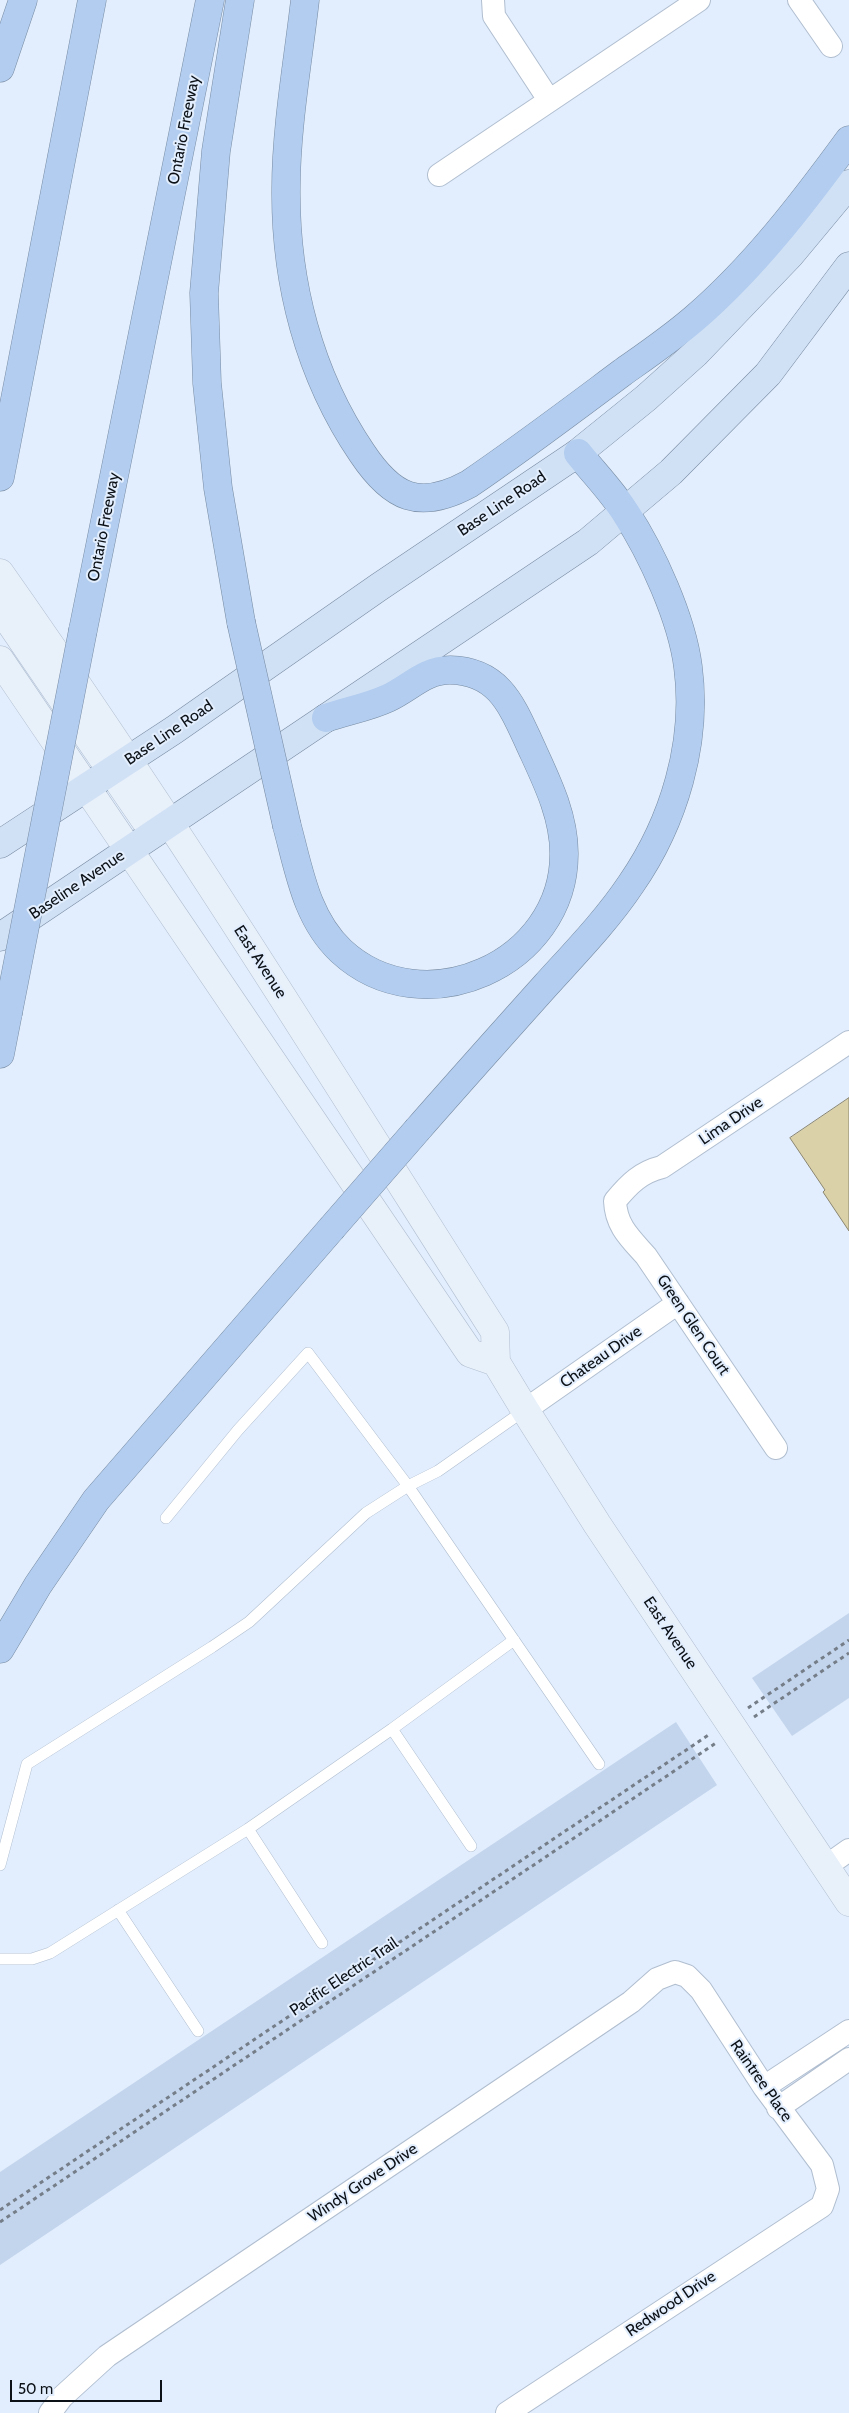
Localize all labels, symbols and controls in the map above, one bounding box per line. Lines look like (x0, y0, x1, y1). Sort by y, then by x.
street label: Ontario Freeway (164, 74, 204, 186)
street label: Base Line Road (454, 467, 550, 541)
street label: Ontario Freeway (84, 471, 124, 583)
street label: Base Line Road (121, 696, 217, 770)
street label: Baseline Avenue (26, 846, 128, 924)
street label: East Avenue (229, 922, 291, 1002)
street label: Lima Drive (696, 1093, 766, 1149)
street label: Green Glen Court (652, 1271, 734, 1379)
street label: Chateau Drive (557, 1322, 645, 1392)
street label: East Avenue (639, 1593, 701, 1673)
street label: Pacific Electric Trail (286, 1934, 402, 2020)
street label: Raintree Place (726, 2036, 796, 2126)
street label: Windy Grove Drive (305, 2139, 421, 2227)
street label: Redwood Drive (623, 2267, 719, 2341)
scale bar (12, 2370, 165, 2402)
text: 50 m (18, 2380, 53, 2398)

